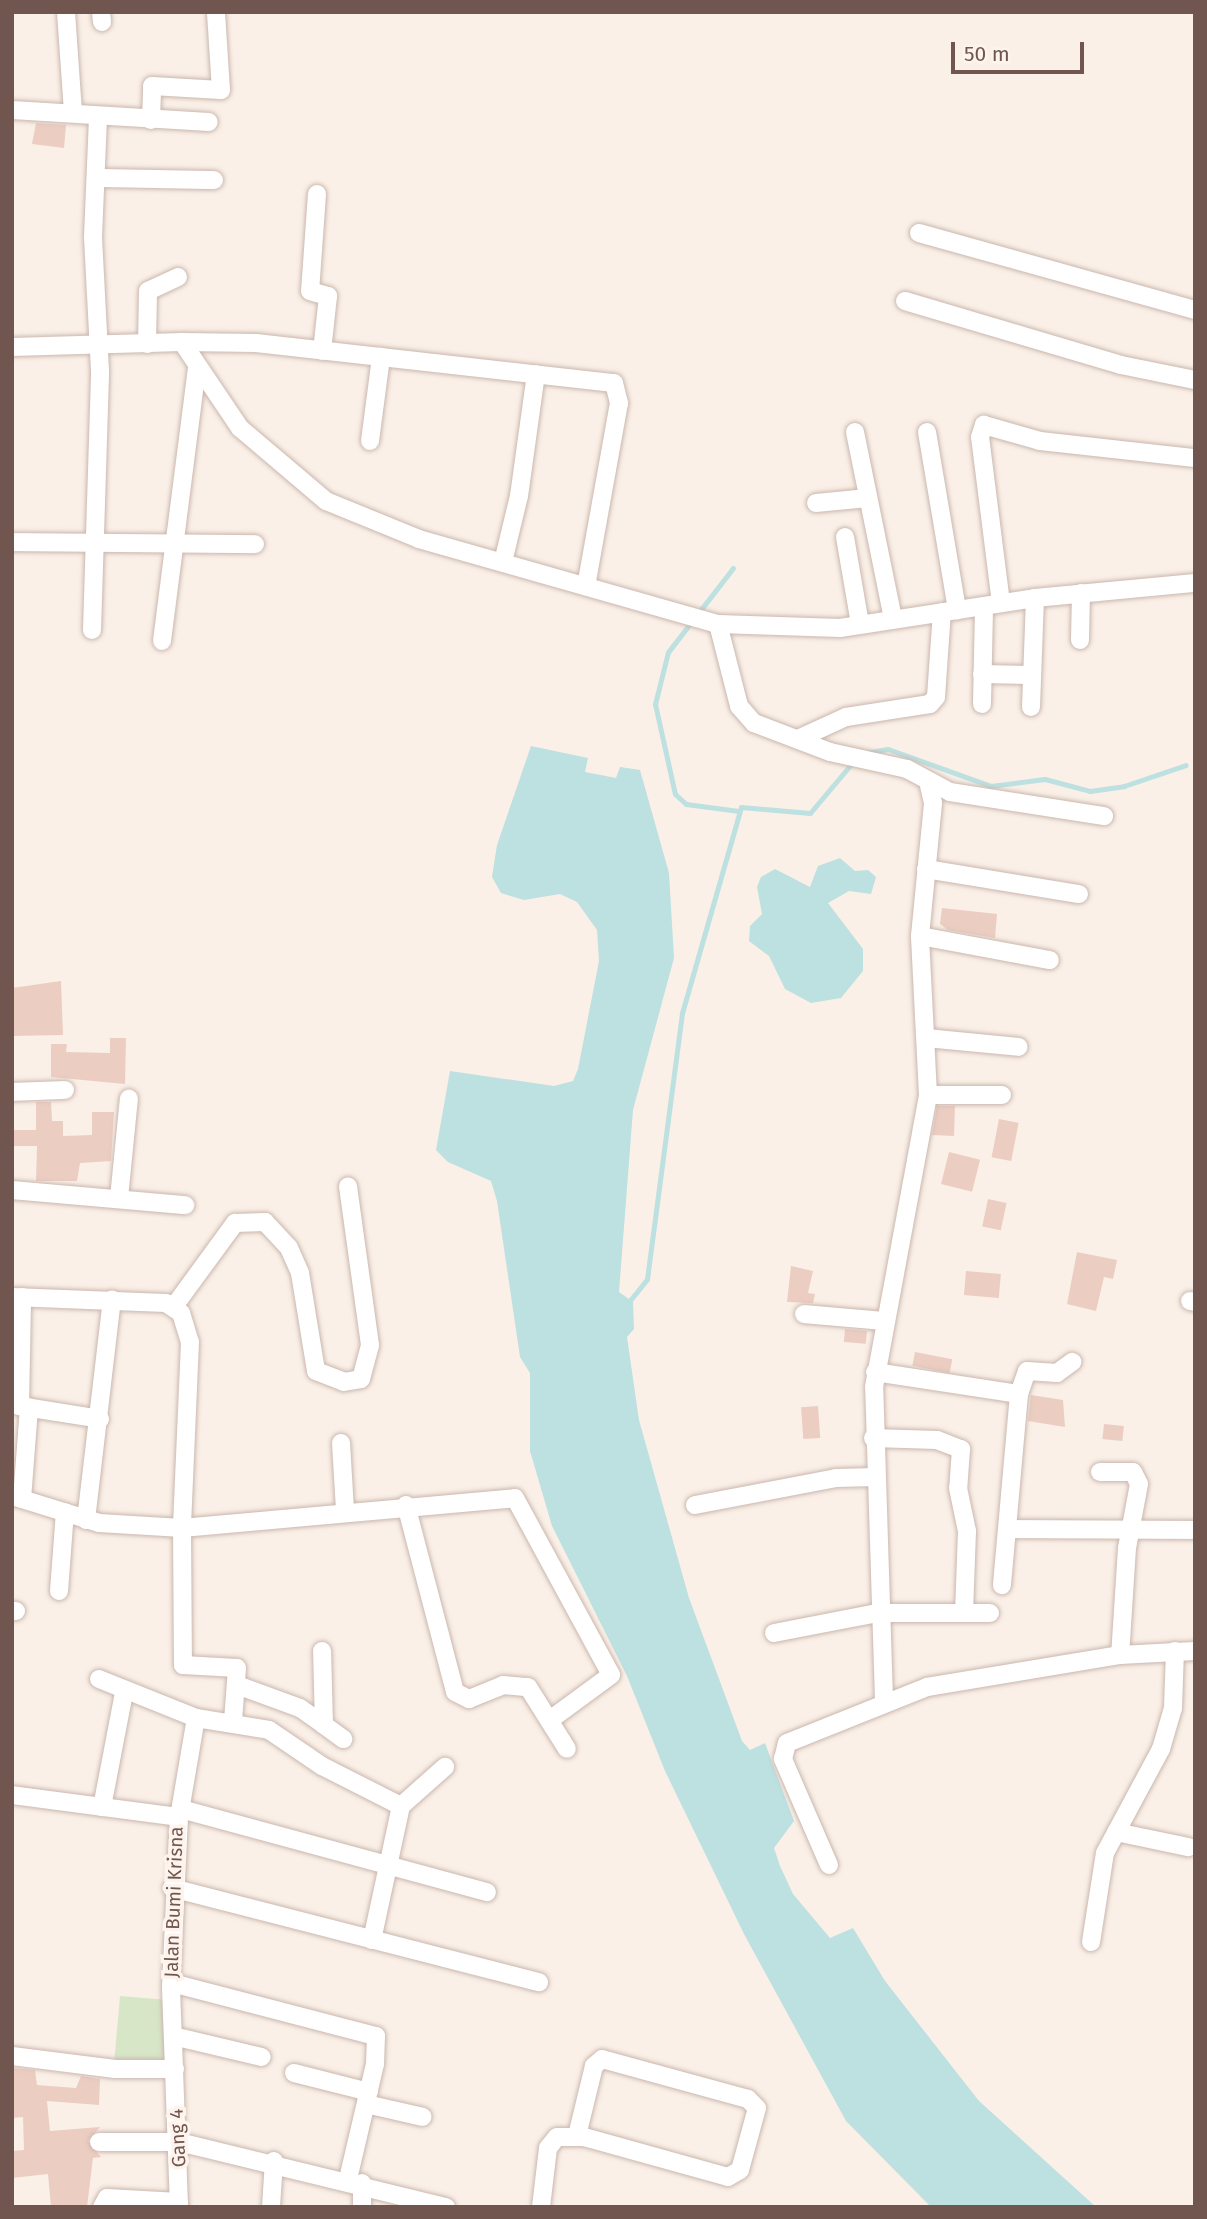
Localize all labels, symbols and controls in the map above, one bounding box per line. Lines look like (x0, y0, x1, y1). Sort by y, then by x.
scale bar (955, 28, 1088, 72)
text: 50 m (964, 41, 1010, 67)
street label: Jalan Bumi Krisna (160, 1826, 188, 1978)
street label: Gang 4 (165, 2108, 191, 2168)

